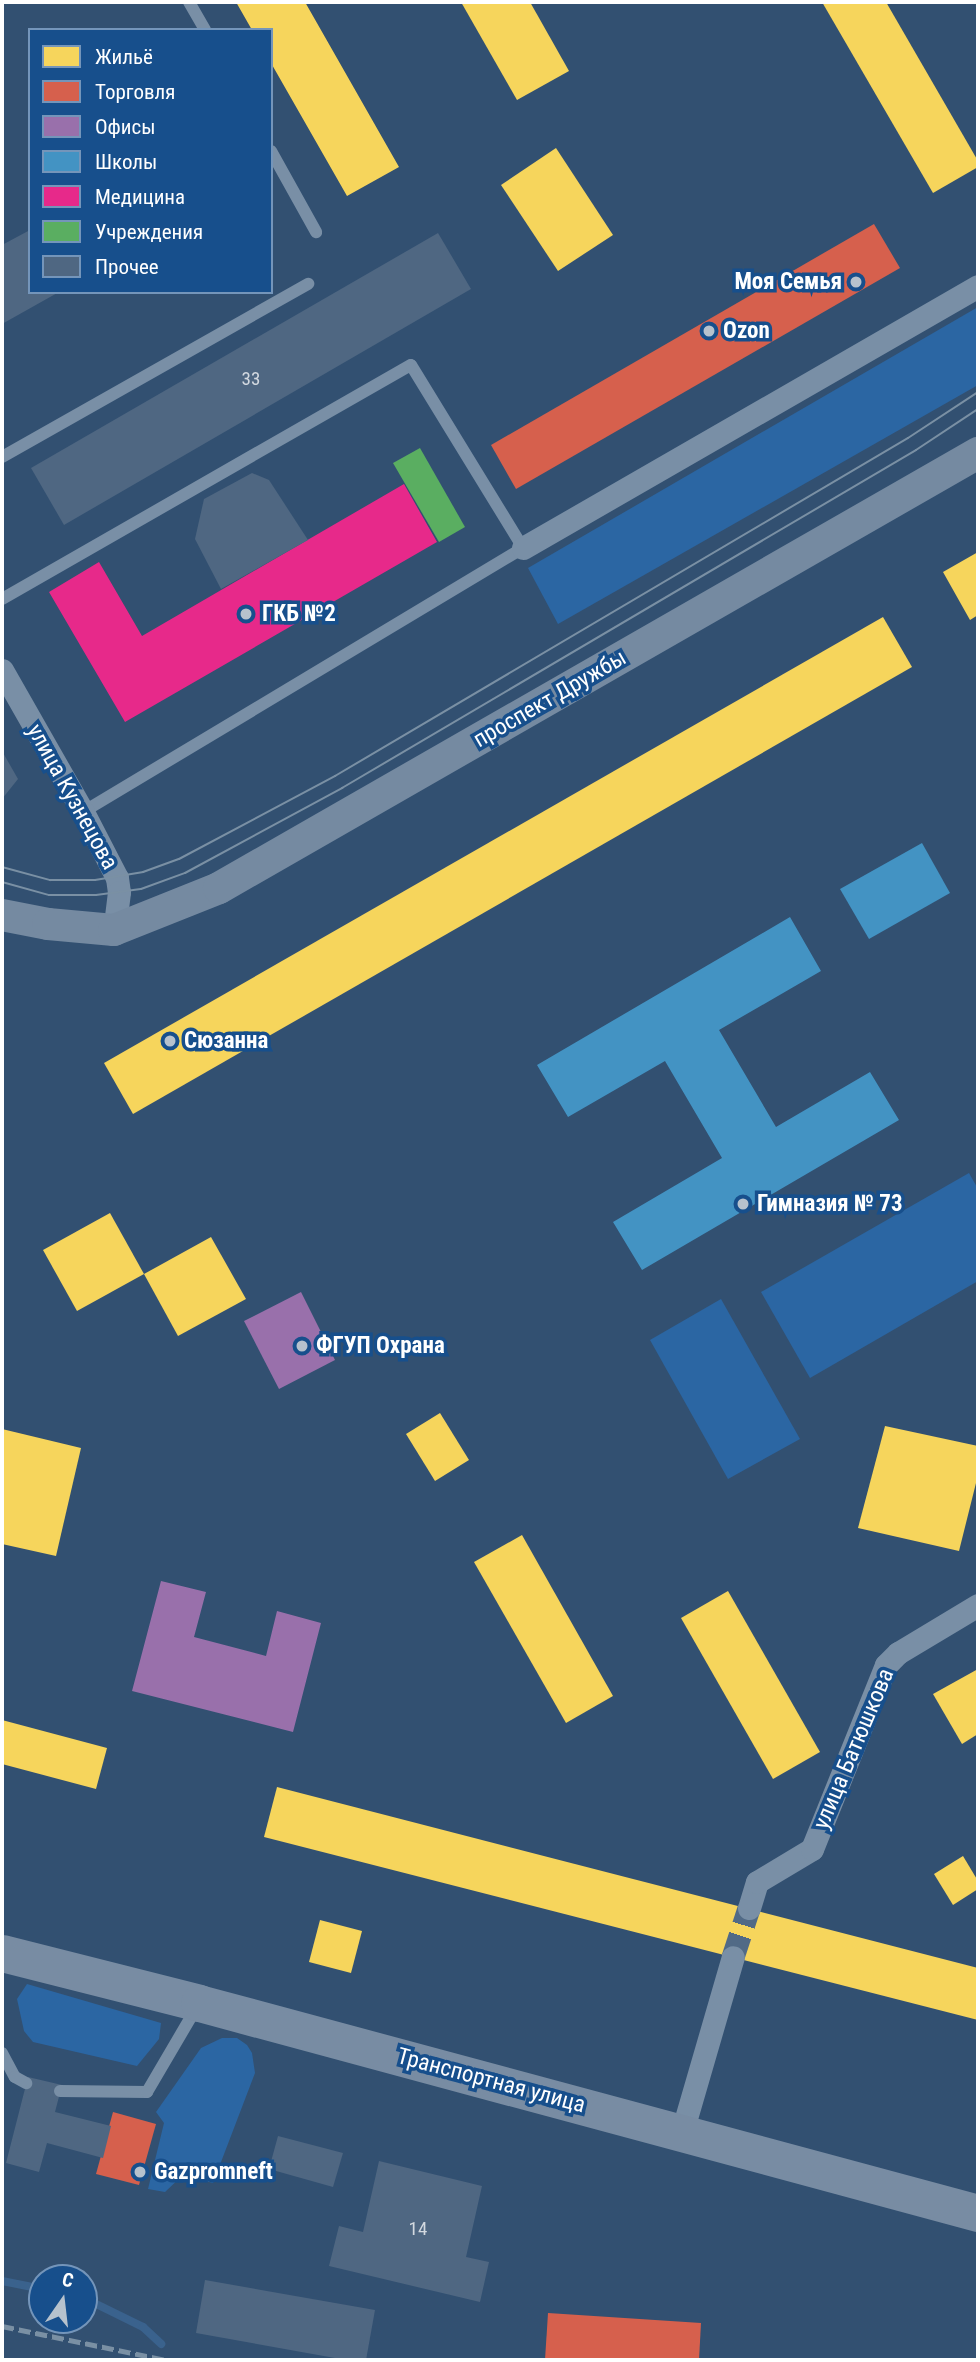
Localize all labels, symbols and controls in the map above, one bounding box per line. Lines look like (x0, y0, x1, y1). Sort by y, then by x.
legend (28, 28, 273, 294)
text: Жильё (95, 45, 153, 69)
text: Торговля (95, 80, 175, 104)
text: Офисы (95, 115, 156, 139)
text: Школы (95, 150, 157, 174)
text: Медицина (95, 185, 185, 209)
text: Учреждения (95, 220, 203, 244)
text: Прочее (95, 255, 159, 279)
place label: Моя Семья (734, 268, 842, 296)
marker: Моя Семья (848, 274, 864, 290)
place label: Ozon (723, 317, 770, 345)
marker: Ozon (701, 323, 717, 339)
house number: 33 (242, 368, 260, 390)
place label: ГКБ №2 (262, 600, 336, 628)
marker: ГКБ №2 (236, 604, 256, 624)
street label: проспект Дружбы (469, 644, 631, 754)
street label: улица Кузнецова (21, 720, 123, 874)
place label: Сюзанна (184, 1027, 268, 1055)
marker: Сюзанна (162, 1033, 178, 1049)
place label: Гимназия № 73 (757, 1190, 903, 1218)
marker: Гимназия № 73 (735, 1196, 751, 1212)
place label: ФГУП Охрана (316, 1332, 445, 1360)
marker: ФГУП Охрана (294, 1338, 310, 1354)
street label: улица Батюшкова (808, 1665, 900, 1833)
street label: Транспортная улица (394, 2043, 588, 2119)
place label: Gazpromneft (154, 2158, 273, 2186)
marker: Gazpromneft (132, 2164, 148, 2180)
house number: 14 (409, 2218, 427, 2240)
north arrow (28, 2264, 98, 2334)
text: С (60, 2268, 76, 2293)

